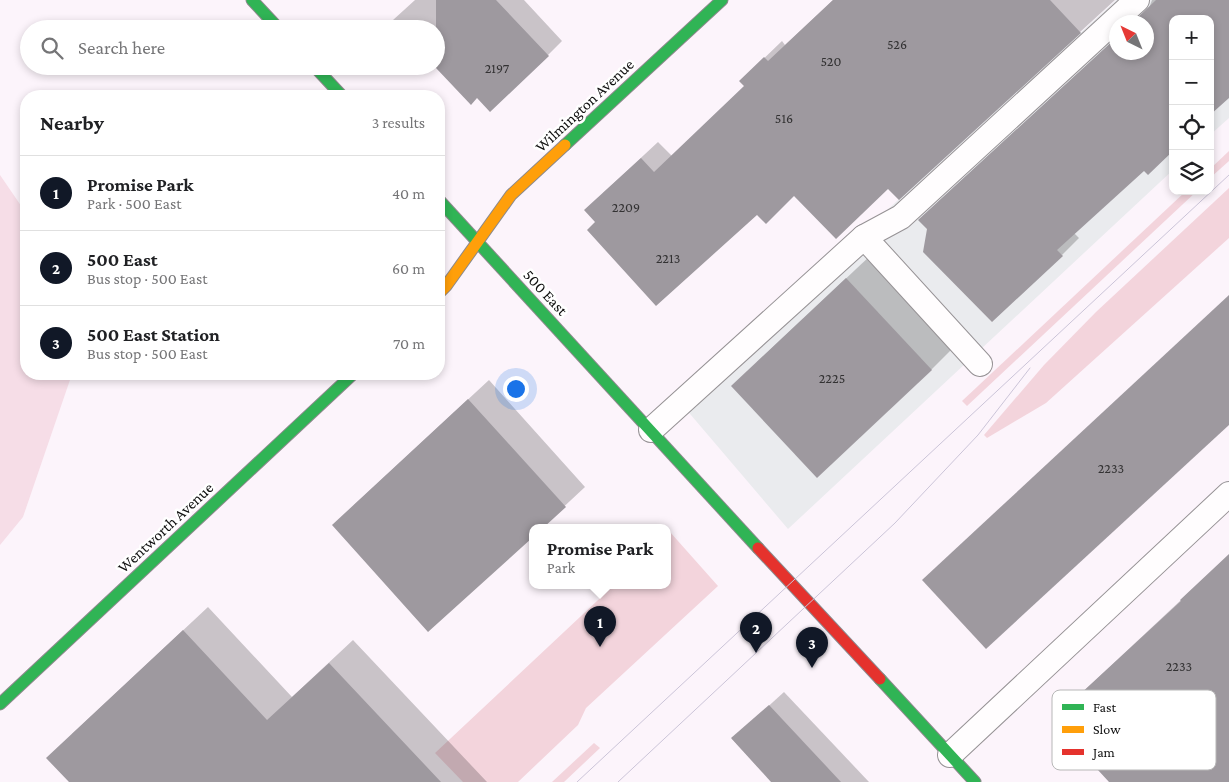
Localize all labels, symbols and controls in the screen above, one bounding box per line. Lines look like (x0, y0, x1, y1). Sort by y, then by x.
north arrow (1109, 15, 1154, 60)
map controls (1169, 15, 1214, 195)
button: + (1169, 15, 1214, 60)
search box (20, 20, 445, 75)
icon: search (38, 34, 66, 62)
house number: 526 (887, 36, 907, 52)
text: Search here (78, 37, 165, 58)
house number: 520 (821, 53, 842, 69)
street label: Wilmington Avenue (532, 55, 638, 156)
house number: 2197 (485, 60, 510, 76)
button: − (1169, 60, 1214, 105)
button: locate (1169, 105, 1214, 150)
house number: 516 (775, 110, 793, 126)
text: Nearby (40, 111, 104, 135)
text: 3 results (372, 114, 425, 131)
button: layers (1169, 150, 1214, 195)
text: Promise Park (87, 174, 194, 195)
text: 1 (53, 185, 59, 202)
text: 40 m (392, 185, 425, 202)
text: Park · 500 East (87, 195, 182, 212)
house number: 2209 (612, 199, 640, 215)
text: 500 East (87, 249, 158, 270)
house number: 2213 (656, 250, 680, 266)
text: 2 (52, 260, 60, 277)
text: 60 m (392, 260, 425, 277)
street label: 500 East (520, 266, 572, 319)
text: Bus stop · 500 East (87, 270, 207, 287)
text: 500 East Station (87, 324, 220, 345)
text: 3 (52, 335, 60, 352)
text: 70 m (393, 335, 425, 352)
text: Bus stop · 500 East (87, 345, 207, 362)
house number: 2225 (819, 370, 845, 386)
your location (503, 376, 529, 402)
house number: 2233 (1098, 460, 1124, 476)
street label: Wentworth Avenue (114, 479, 217, 576)
popup (529, 524, 671, 589)
text: Promise Park (547, 538, 653, 559)
text: Park (547, 559, 575, 576)
pin: 1 (584, 606, 616, 647)
pin: 2 (740, 612, 772, 653)
pin: 3 (796, 627, 828, 668)
house number: 2233 (1166, 658, 1192, 674)
legend (1052, 690, 1216, 770)
text: Fast (1093, 699, 1117, 715)
text: Slow (1093, 721, 1121, 737)
text: Jam (1091, 744, 1115, 760)

